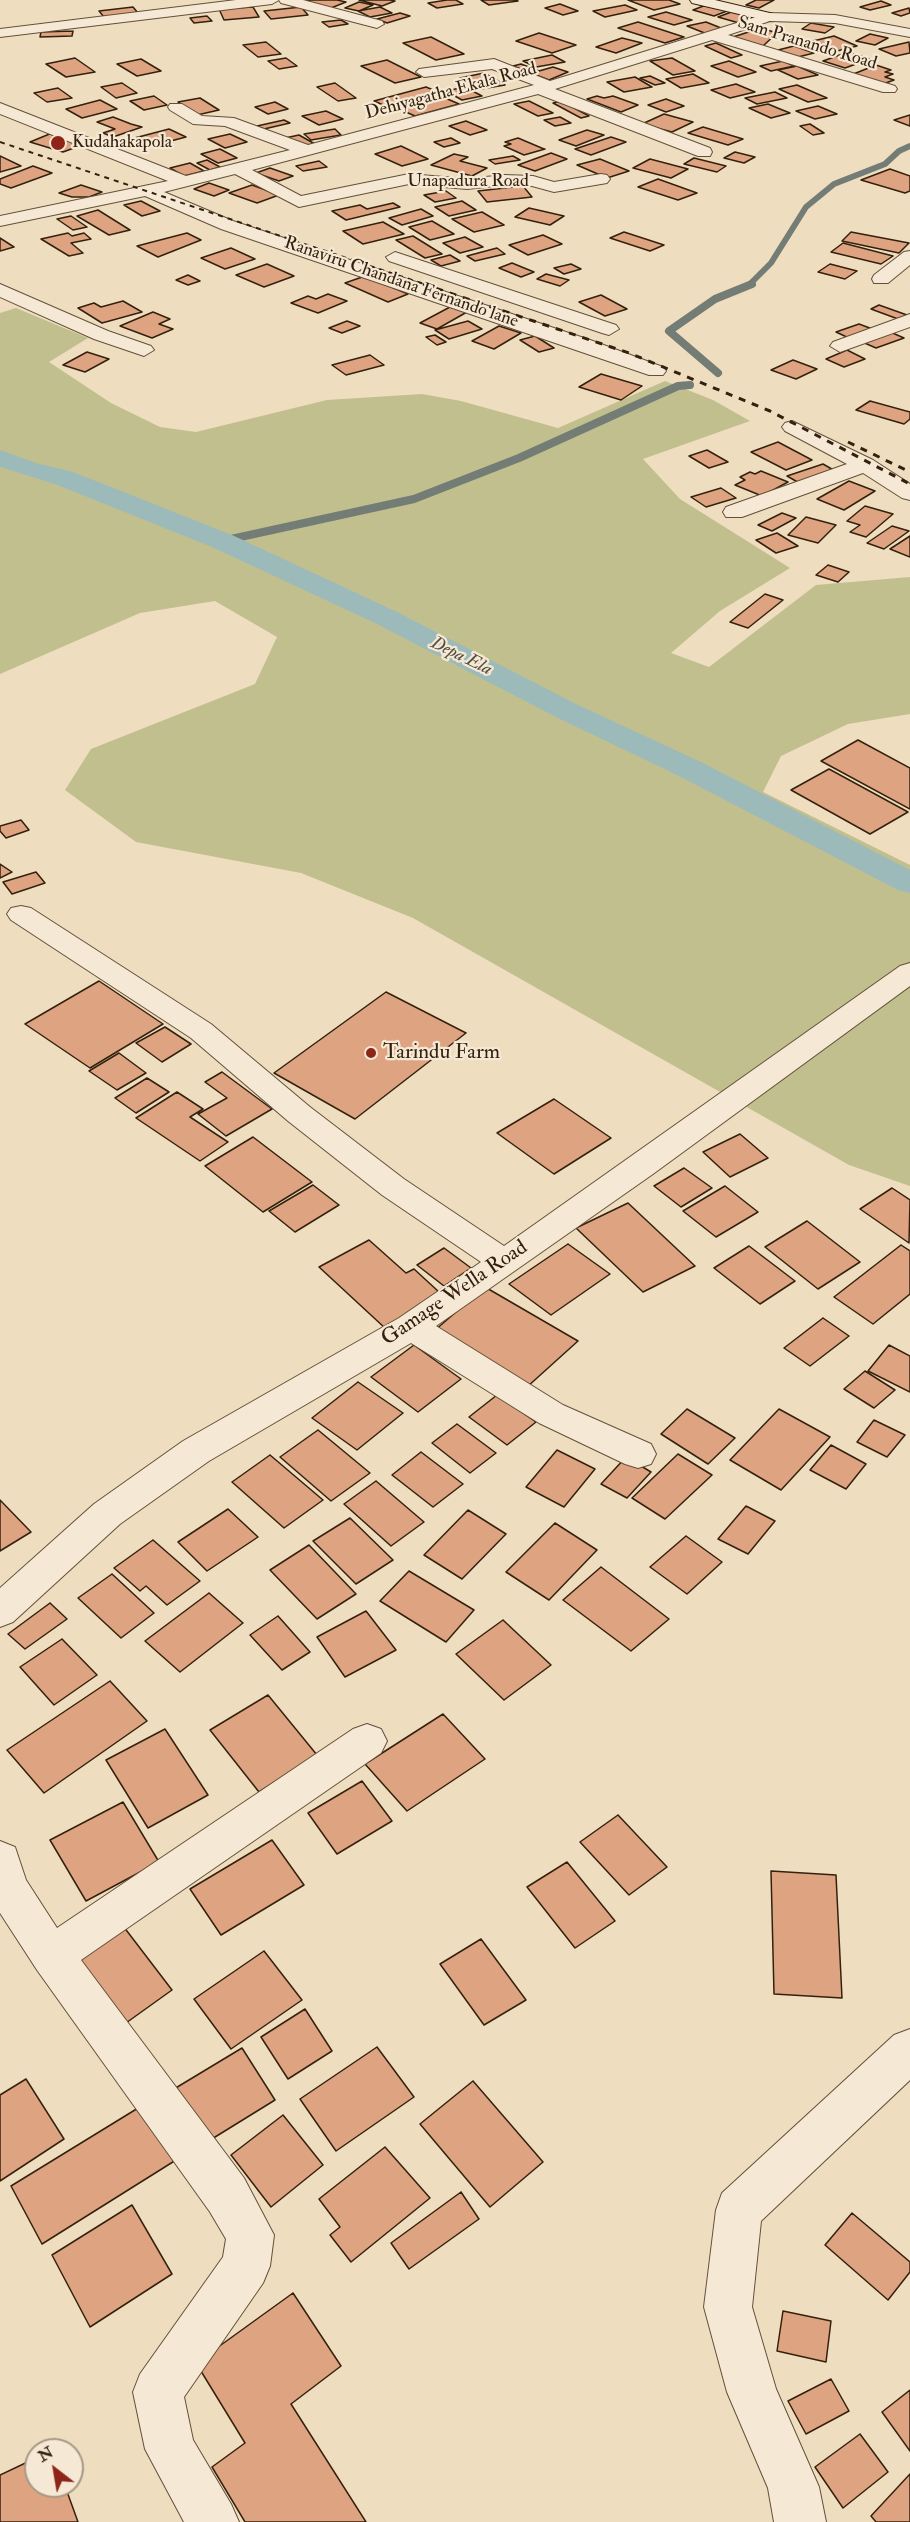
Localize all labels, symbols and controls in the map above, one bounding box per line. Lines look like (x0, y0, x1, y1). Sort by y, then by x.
street label: Sam Pranando Road (735, 13, 879, 75)
street label: Dehiyagatha Ekala Road (363, 59, 539, 125)
place label: Kudahakapola (72, 132, 172, 154)
marker: Kudahakapola (49, 134, 67, 152)
street label: Unapadura Road (407, 171, 529, 193)
street label: Ranaviru Chandana Fernando lane (281, 233, 521, 333)
water label: Depa Ela (427, 633, 495, 681)
place label: Tarindu Farm (383, 1040, 500, 1066)
marker: Tarindu Farm (364, 1046, 378, 1060)
street label: Gamage Wella Road (377, 1236, 533, 1352)
north arrow (24, 2438, 84, 2498)
text: N (34, 2442, 57, 2467)

